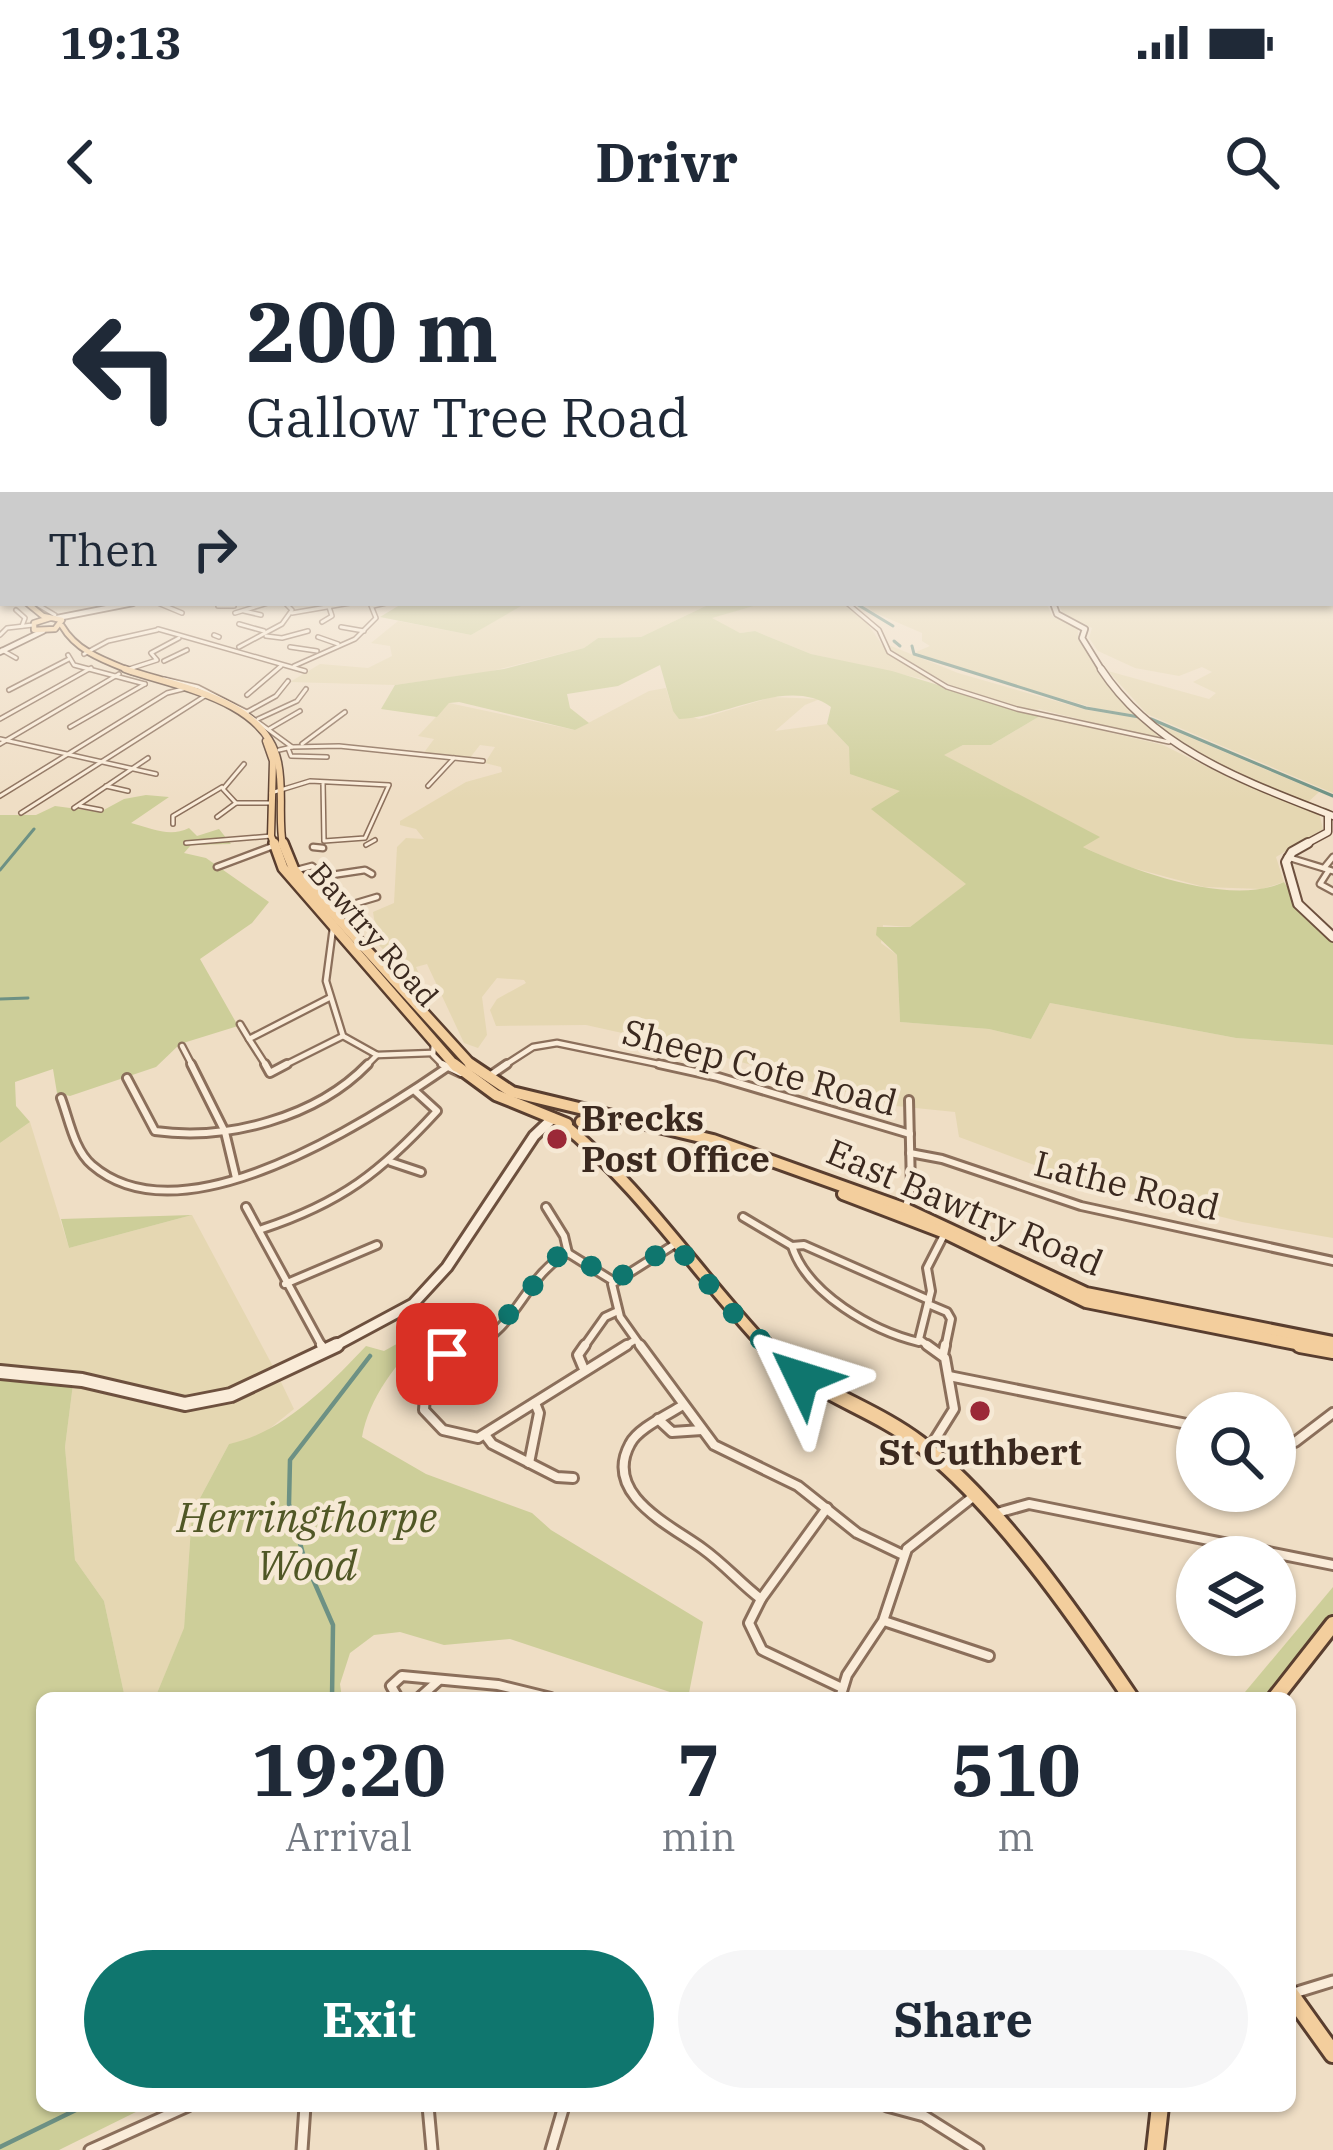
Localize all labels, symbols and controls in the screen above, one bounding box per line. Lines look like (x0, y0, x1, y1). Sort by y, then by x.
text: 19:13 (60, 13, 182, 71)
text: Drivr (595, 127, 738, 197)
icon: back (48, 129, 114, 195)
icon: search (1219, 129, 1285, 195)
text: 200 m (246, 276, 498, 385)
icon: left (48, 288, 204, 444)
text: Gallow Tree Road (246, 382, 689, 452)
icon: right (182, 516, 248, 582)
text: Then (48, 520, 158, 578)
street label: Bawtry Road (301, 854, 448, 1014)
street label: Sheep Cote Road (618, 1007, 902, 1126)
place label: Brecks Post Office (581, 1094, 770, 1182)
marker: Brecks Post Office (544, 1126, 570, 1152)
street label: East Bawtry Road (820, 1127, 1110, 1286)
street label: Lathe Road (1030, 1139, 1225, 1230)
pin (396, 1303, 498, 1405)
position arrow (739, 1315, 865, 1441)
icon: arrive (414, 1321, 480, 1387)
map controls (1176, 1392, 1296, 1656)
button: search (1176, 1392, 1296, 1512)
marker: St Cuthbert (967, 1398, 993, 1424)
place label: St Cuthbert (878, 1428, 1082, 1475)
park label: Herringthorpe Wood (176, 1489, 437, 1592)
button: layers (1176, 1536, 1296, 1656)
text: 19:20 (251, 1722, 446, 1816)
text: 7 (677, 1722, 720, 1816)
text: 510 (951, 1722, 1081, 1816)
text: Arrival (285, 1811, 412, 1862)
text: min (661, 1811, 736, 1862)
text: m (997, 1811, 1034, 1862)
button: Exit (84, 1950, 654, 2088)
button: Share (678, 1950, 1248, 2088)

